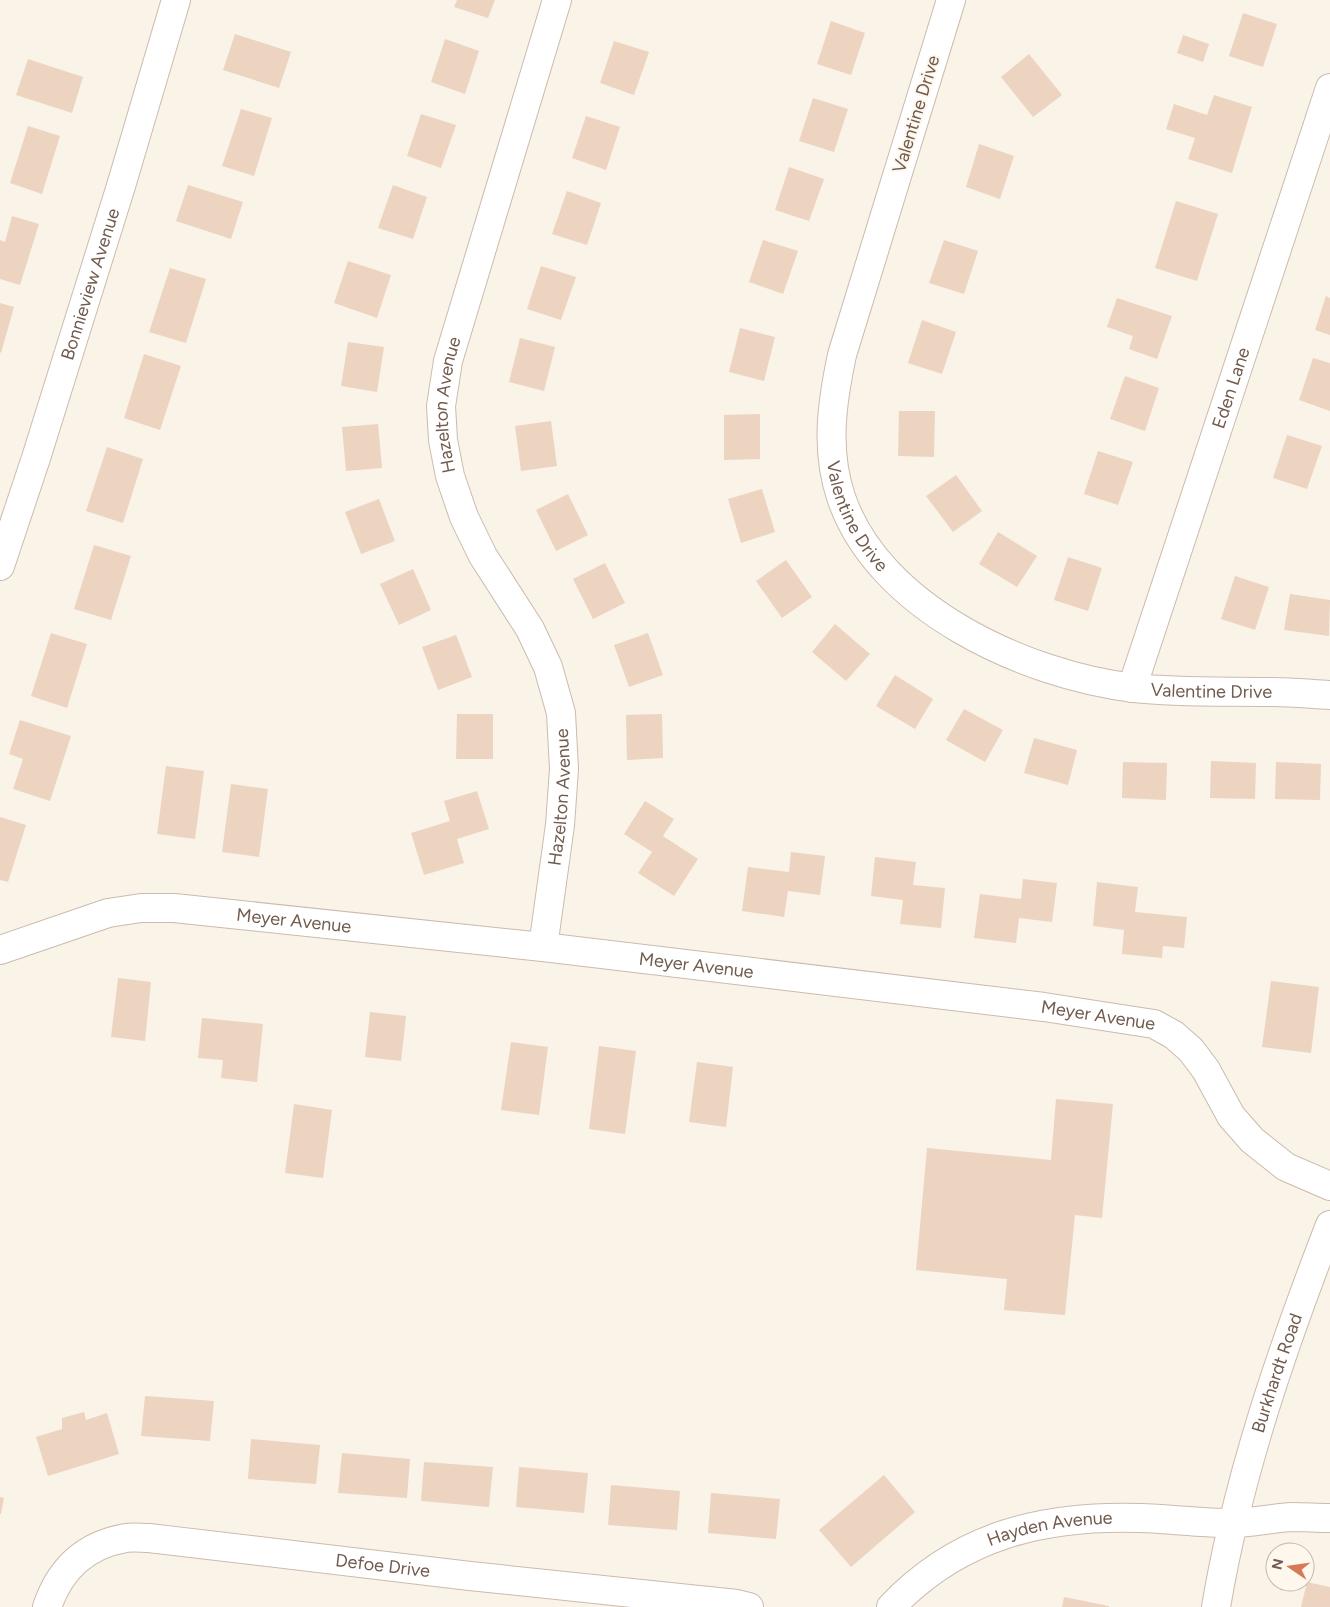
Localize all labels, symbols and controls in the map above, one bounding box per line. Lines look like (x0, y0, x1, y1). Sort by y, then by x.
street label: Valentine Drive (888, 52, 944, 175)
street label: Bonnieview Avenue (56, 205, 124, 363)
street label: Hazelton Avenue (429, 334, 466, 475)
street label: Eden Lane (1207, 344, 1255, 431)
street label: Valentine Drive (822, 459, 893, 576)
street label: Valentine Drive (1150, 679, 1272, 703)
street label: Hazelton Avenue (543, 728, 575, 867)
street label: Meyer Avenue (235, 904, 352, 938)
street label: Meyer Avenue (638, 948, 755, 983)
street label: Meyer Avenue (1039, 996, 1157, 1035)
street label: Burkhardt Road (1247, 1310, 1307, 1435)
street label: Hayden Avenue (984, 1507, 1113, 1551)
north arrow (1265, 1542, 1315, 1592)
street label: Defoe Drive (334, 1549, 431, 1582)
text: N (1268, 1557, 1287, 1571)

